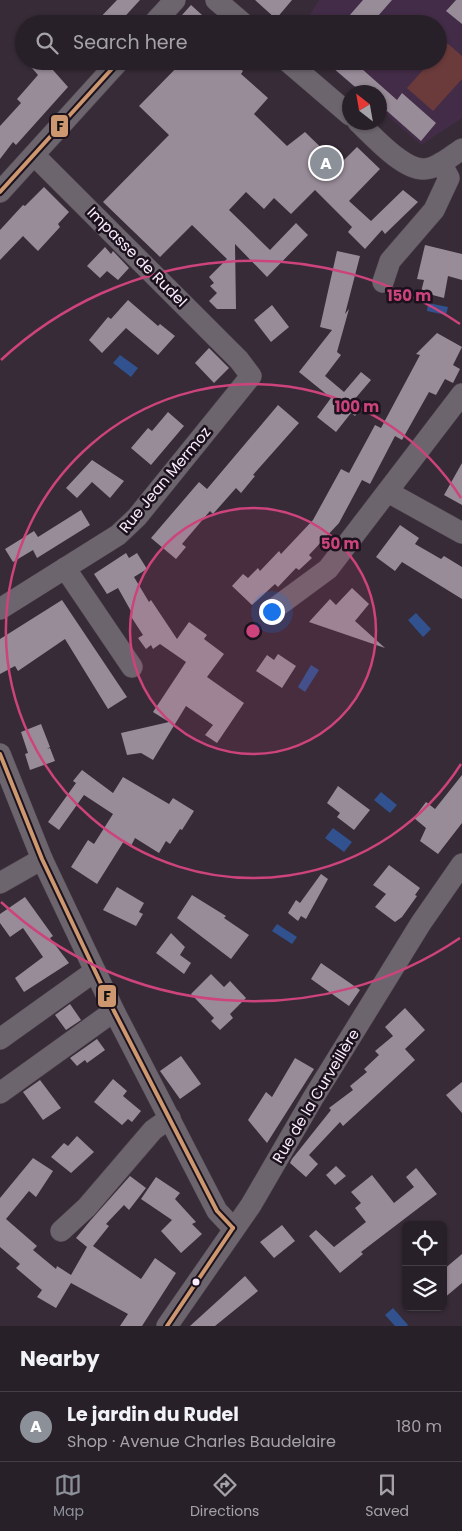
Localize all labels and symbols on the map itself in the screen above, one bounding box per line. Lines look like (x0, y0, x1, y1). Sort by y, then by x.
north arrow (342, 85, 387, 130)
line badge: F (50, 114, 69, 138)
text: F (56, 116, 64, 136)
pin: A (310, 144, 342, 182)
street label: Impasse de Rudel (83, 202, 192, 311)
text: 150 m (387, 285, 431, 306)
text: 100 m (335, 396, 379, 417)
street label: Rue Jean Mermoz (114, 422, 215, 537)
text: 50 m (321, 533, 359, 554)
your location (259, 599, 285, 625)
centre of rings (244, 622, 262, 640)
line badge: F (97, 984, 117, 1008)
text: F (103, 986, 111, 1006)
street label: Rue de la Curveillère (267, 1025, 364, 1167)
unlabelled marker (191, 1277, 201, 1287)

